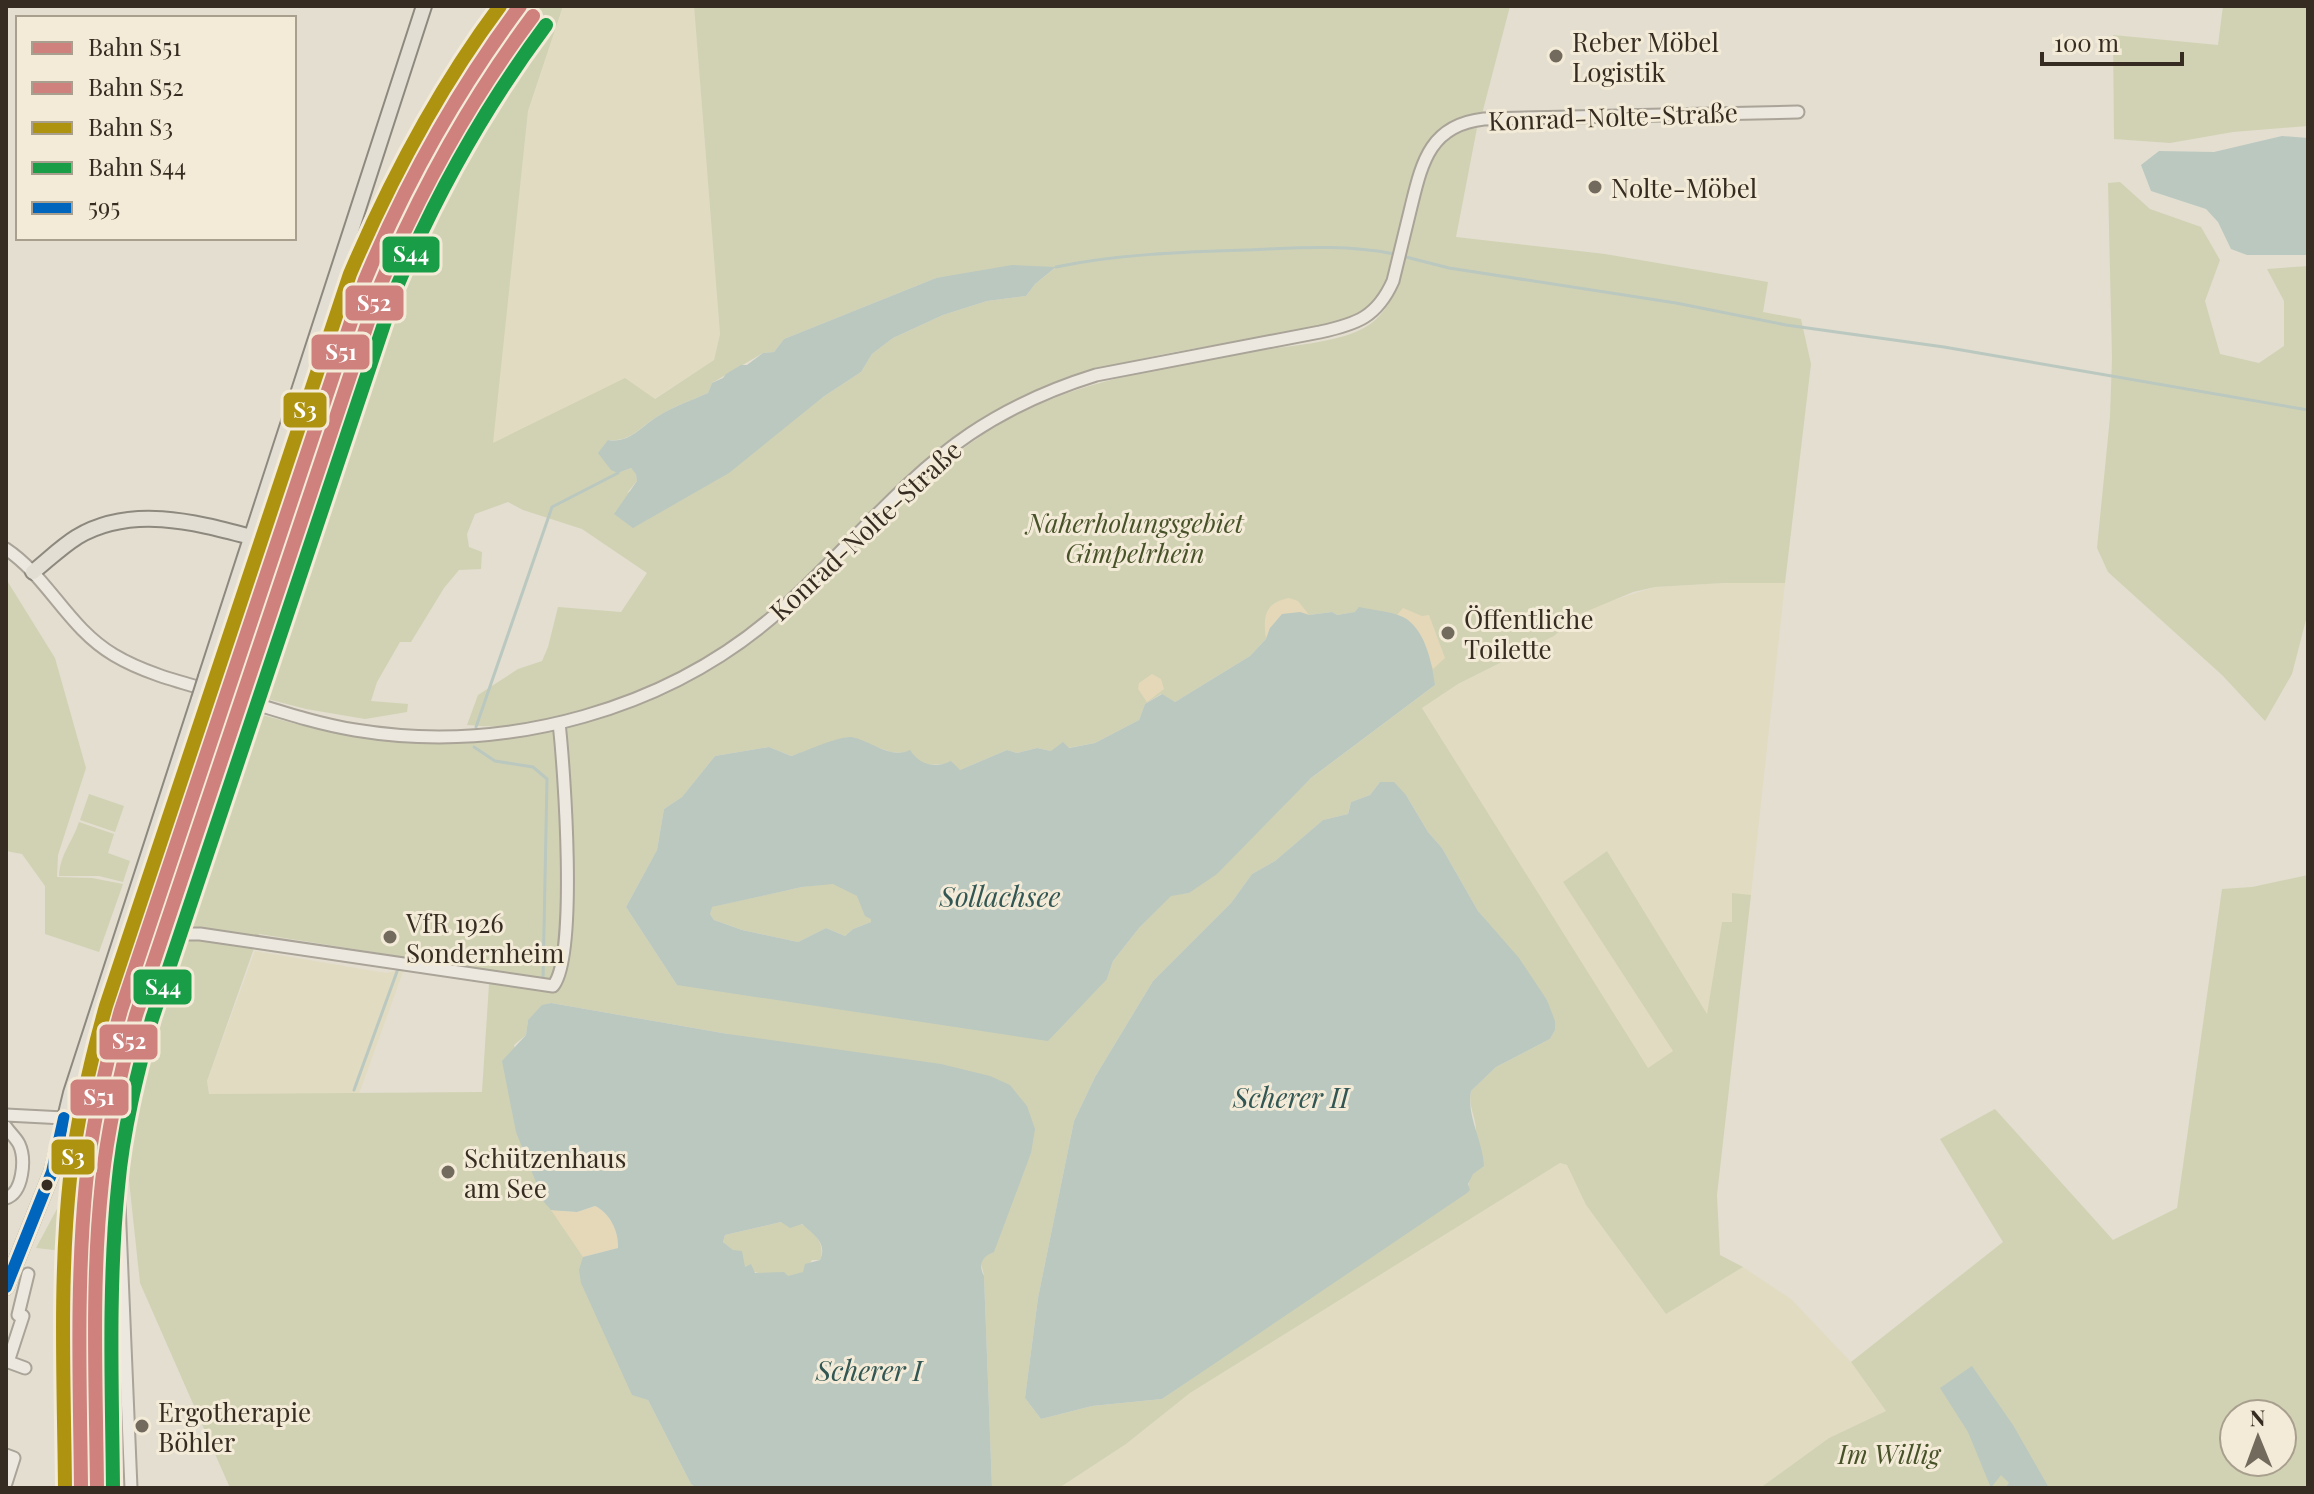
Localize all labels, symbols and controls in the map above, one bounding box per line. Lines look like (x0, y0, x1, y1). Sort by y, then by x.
legend (16, 16, 296, 240)
scale bar (2042, 16, 2182, 66)
place label: Reber Möbel Logistik (1572, 24, 1719, 89)
text: 100 m (2054, 26, 2119, 58)
text: Bahn S51 (88, 30, 181, 62)
marker: Reber Möbel Logistik (1547, 47, 1565, 65)
text: Bahn S52 (88, 70, 184, 102)
street label: Konrad-Nolte-Straße (1488, 94, 1738, 138)
text: Bahn S3 (88, 110, 173, 142)
text: Bahn S44 (88, 150, 186, 182)
place label: Nolte-Möbel (1611, 170, 1757, 205)
marker: Nolte-Möbel (1586, 178, 1604, 196)
text: 595 (88, 190, 120, 222)
line badge: S44 (381, 235, 441, 274)
text: S44 (393, 238, 429, 268)
line badge: S52 (344, 284, 405, 322)
text: S52 (357, 287, 391, 317)
line badge: S51 (310, 333, 371, 371)
text: S51 (325, 336, 357, 366)
line badge: S3 (282, 391, 328, 429)
text: S3 (293, 394, 317, 424)
street label: Konrad-Nolte-Straße (762, 432, 968, 628)
park label: Naherholungsgebiet Gimpelrhein (1024, 505, 1245, 570)
place label: Öffentliche Toilette (1464, 601, 1594, 666)
marker: Öffentliche Toilette (1439, 624, 1457, 642)
water label: Sollachsee (938, 877, 1061, 914)
place label: VfR 1926 Sondernheim (405, 905, 564, 970)
marker: VfR 1926 Sondernheim (381, 928, 399, 946)
line badge: S44 (132, 968, 193, 1006)
text: S44 (145, 971, 181, 1001)
line badge: S52 (98, 1023, 159, 1061)
text: S52 (112, 1025, 146, 1055)
line badge: S51 (69, 1078, 130, 1117)
water label: Scherer II (1232, 1078, 1352, 1115)
text: S51 (83, 1081, 115, 1111)
line badge: S3 (50, 1138, 96, 1176)
place label: Schützenhaus am See (464, 1140, 626, 1205)
text: S3 (61, 1141, 85, 1171)
marker: Schützenhaus am See (439, 1163, 457, 1181)
unlabelled marker (39, 1177, 55, 1193)
water label: Scherer I (815, 1351, 925, 1388)
place label: Ergotherapie Böhler (158, 1394, 311, 1459)
north arrow (2218, 1398, 2298, 1478)
text: N (2249, 1402, 2266, 1432)
marker: Ergotherapie Böhler (133, 1417, 151, 1435)
park label: Im Willig (1837, 1436, 1942, 1471)

